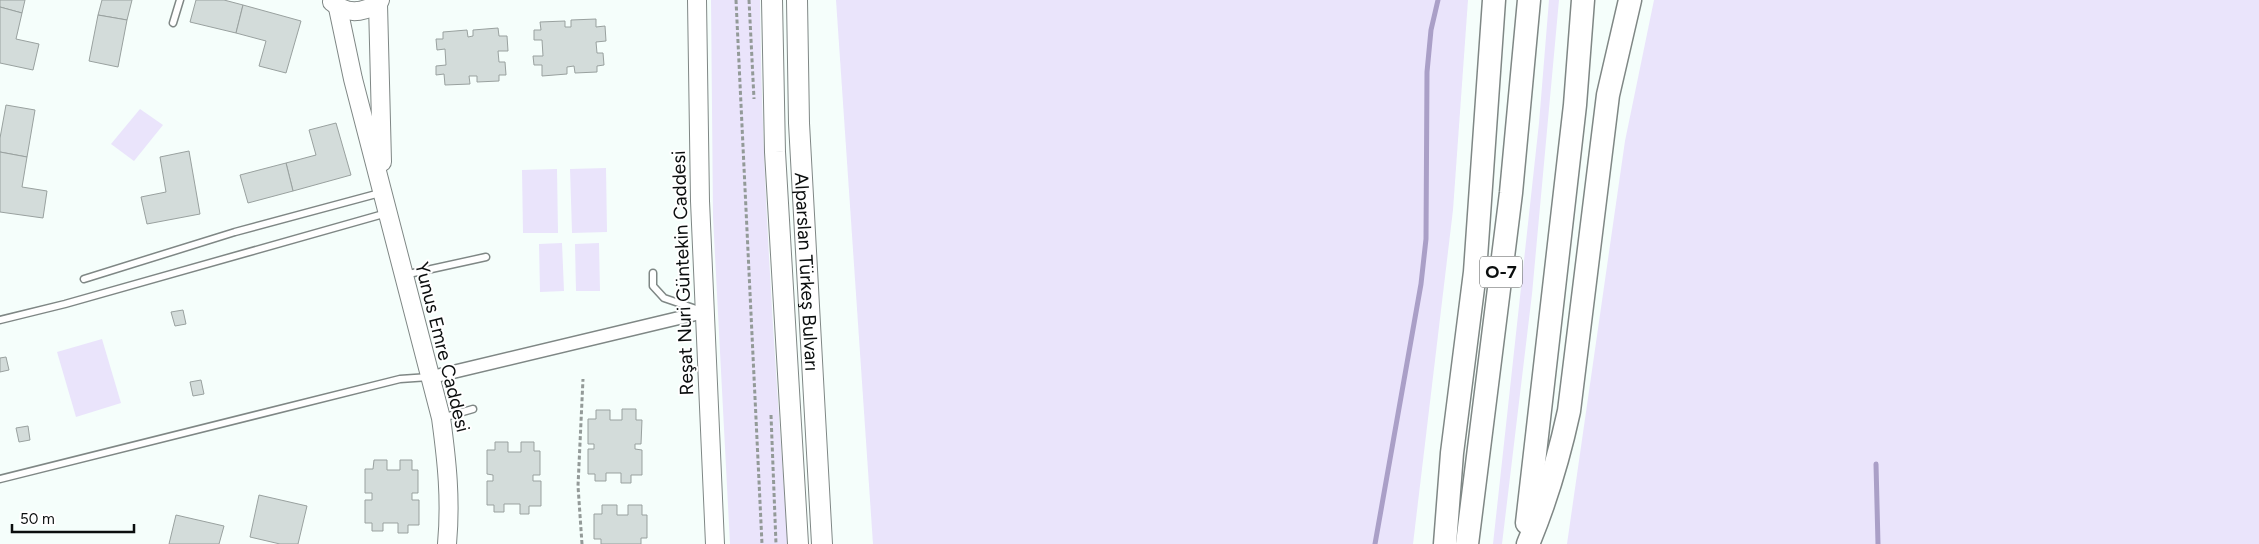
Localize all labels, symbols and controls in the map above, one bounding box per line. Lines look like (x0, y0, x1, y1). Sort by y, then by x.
street label: Reşat Nuri Güntekin Caddesi (667, 150, 698, 396)
street label: Alparslan Türkeş Bulvarı (790, 172, 824, 372)
road number: O-7 (1480, 256, 1522, 288)
street label: Yunus Emre Caddesi (410, 260, 475, 435)
scale bar (12, 502, 135, 534)
text: 50 m (20, 510, 55, 528)

